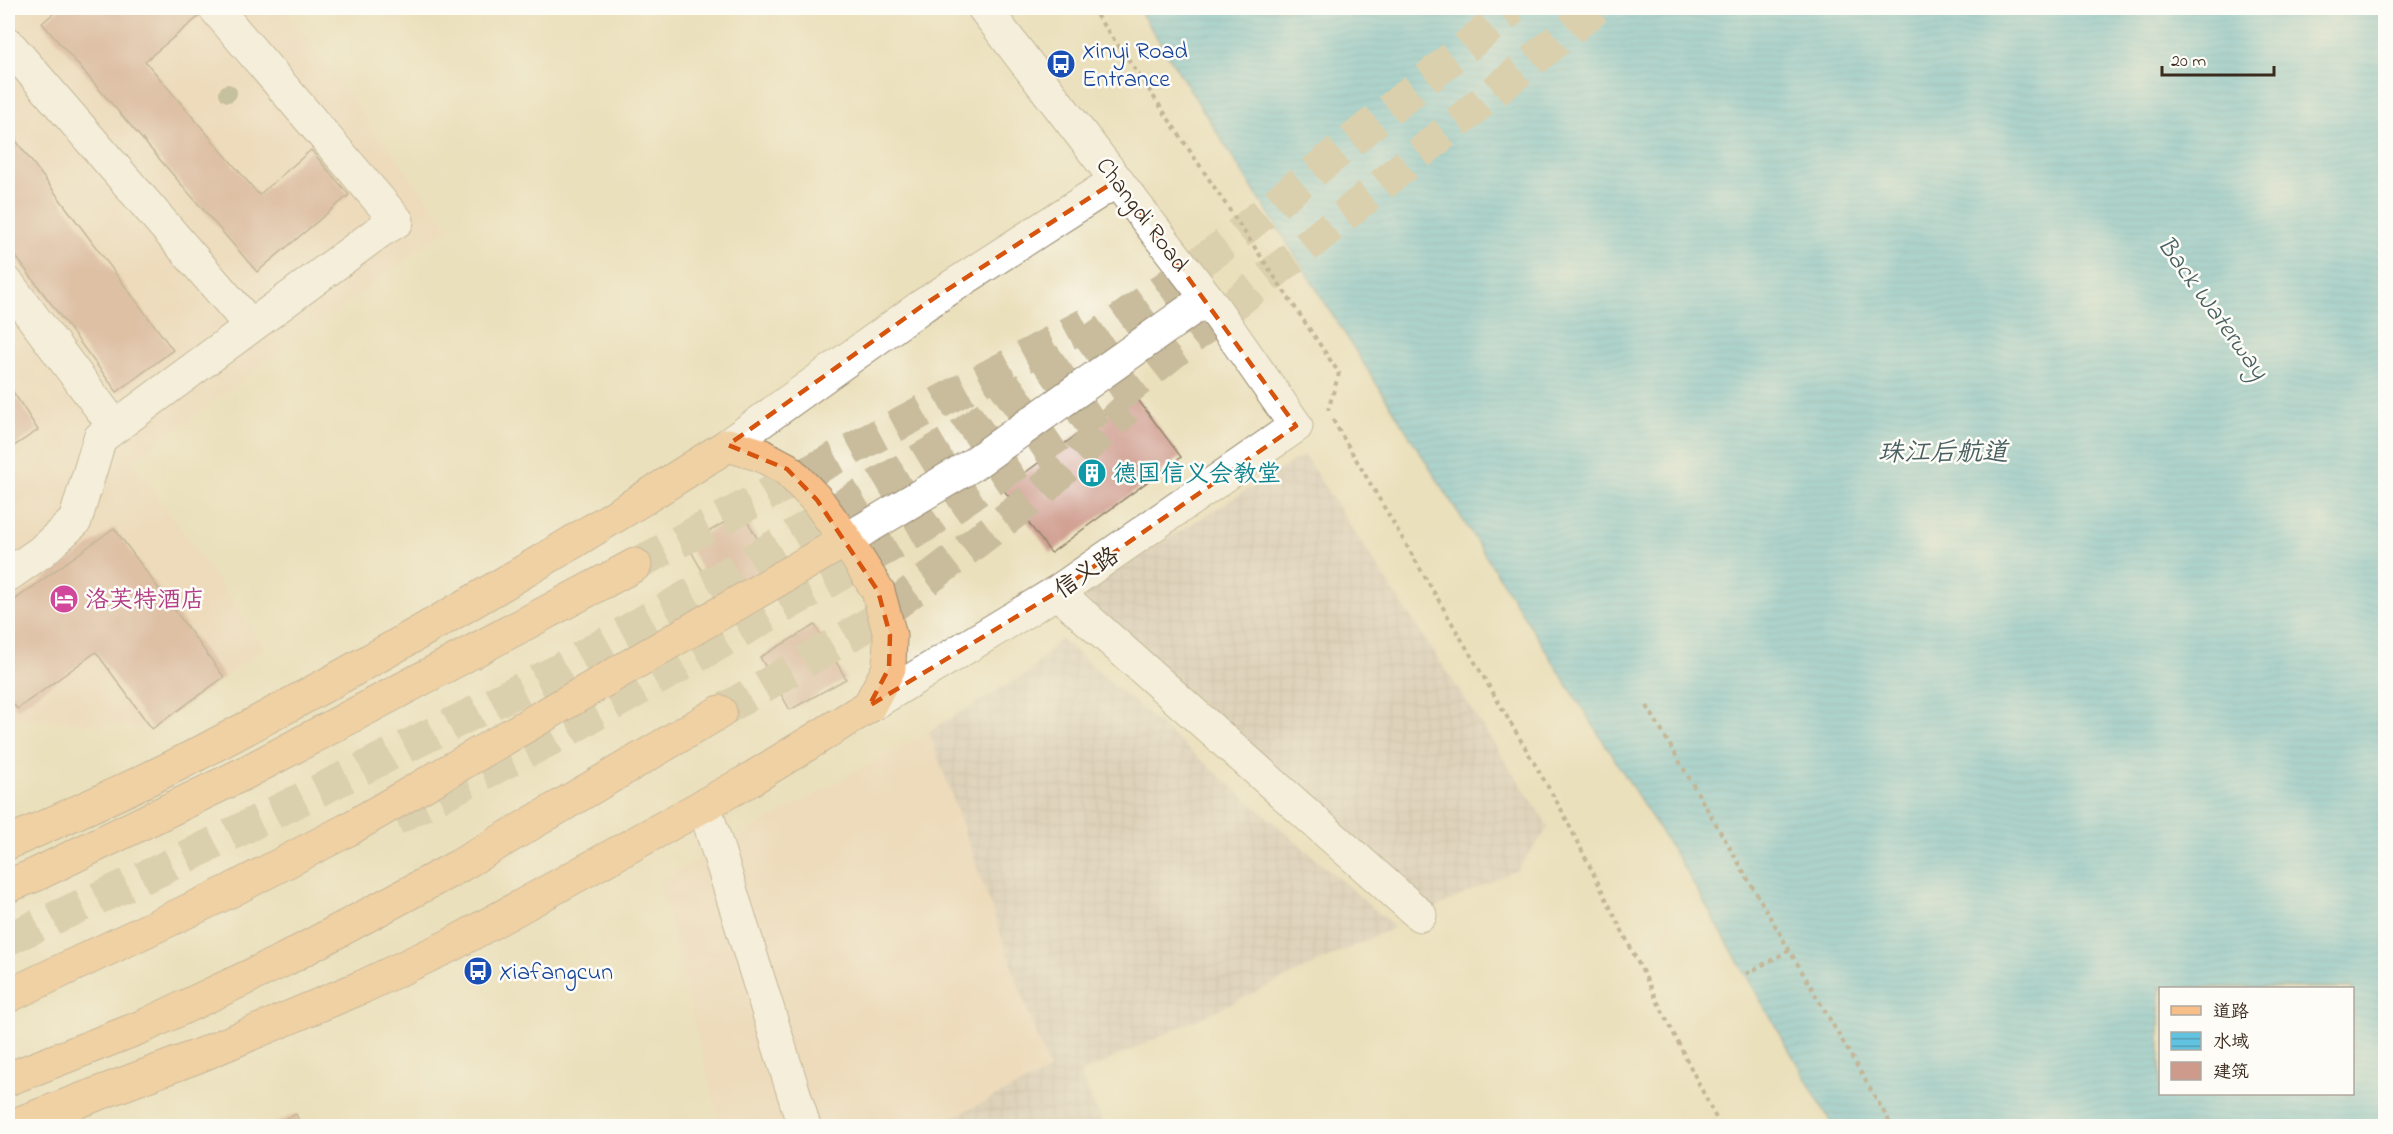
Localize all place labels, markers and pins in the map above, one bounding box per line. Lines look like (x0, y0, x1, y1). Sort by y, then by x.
place label: Xinyi Road Entrance (1082, 35, 1188, 98)
bus stop icon: Xinyi Road Entrance (1045, 48, 1077, 80)
building icon: 德国信义会教堂 (1076, 457, 1108, 489)
place label: 德国信义会教堂 (1113, 458, 1281, 493)
hotel icon: 洛芙特酒店 (48, 583, 80, 615)
place label: 洛芙特酒店 (85, 584, 205, 619)
bus stop icon: Xiafangcun (462, 955, 494, 987)
place label: Xiafangcun (499, 956, 613, 991)

